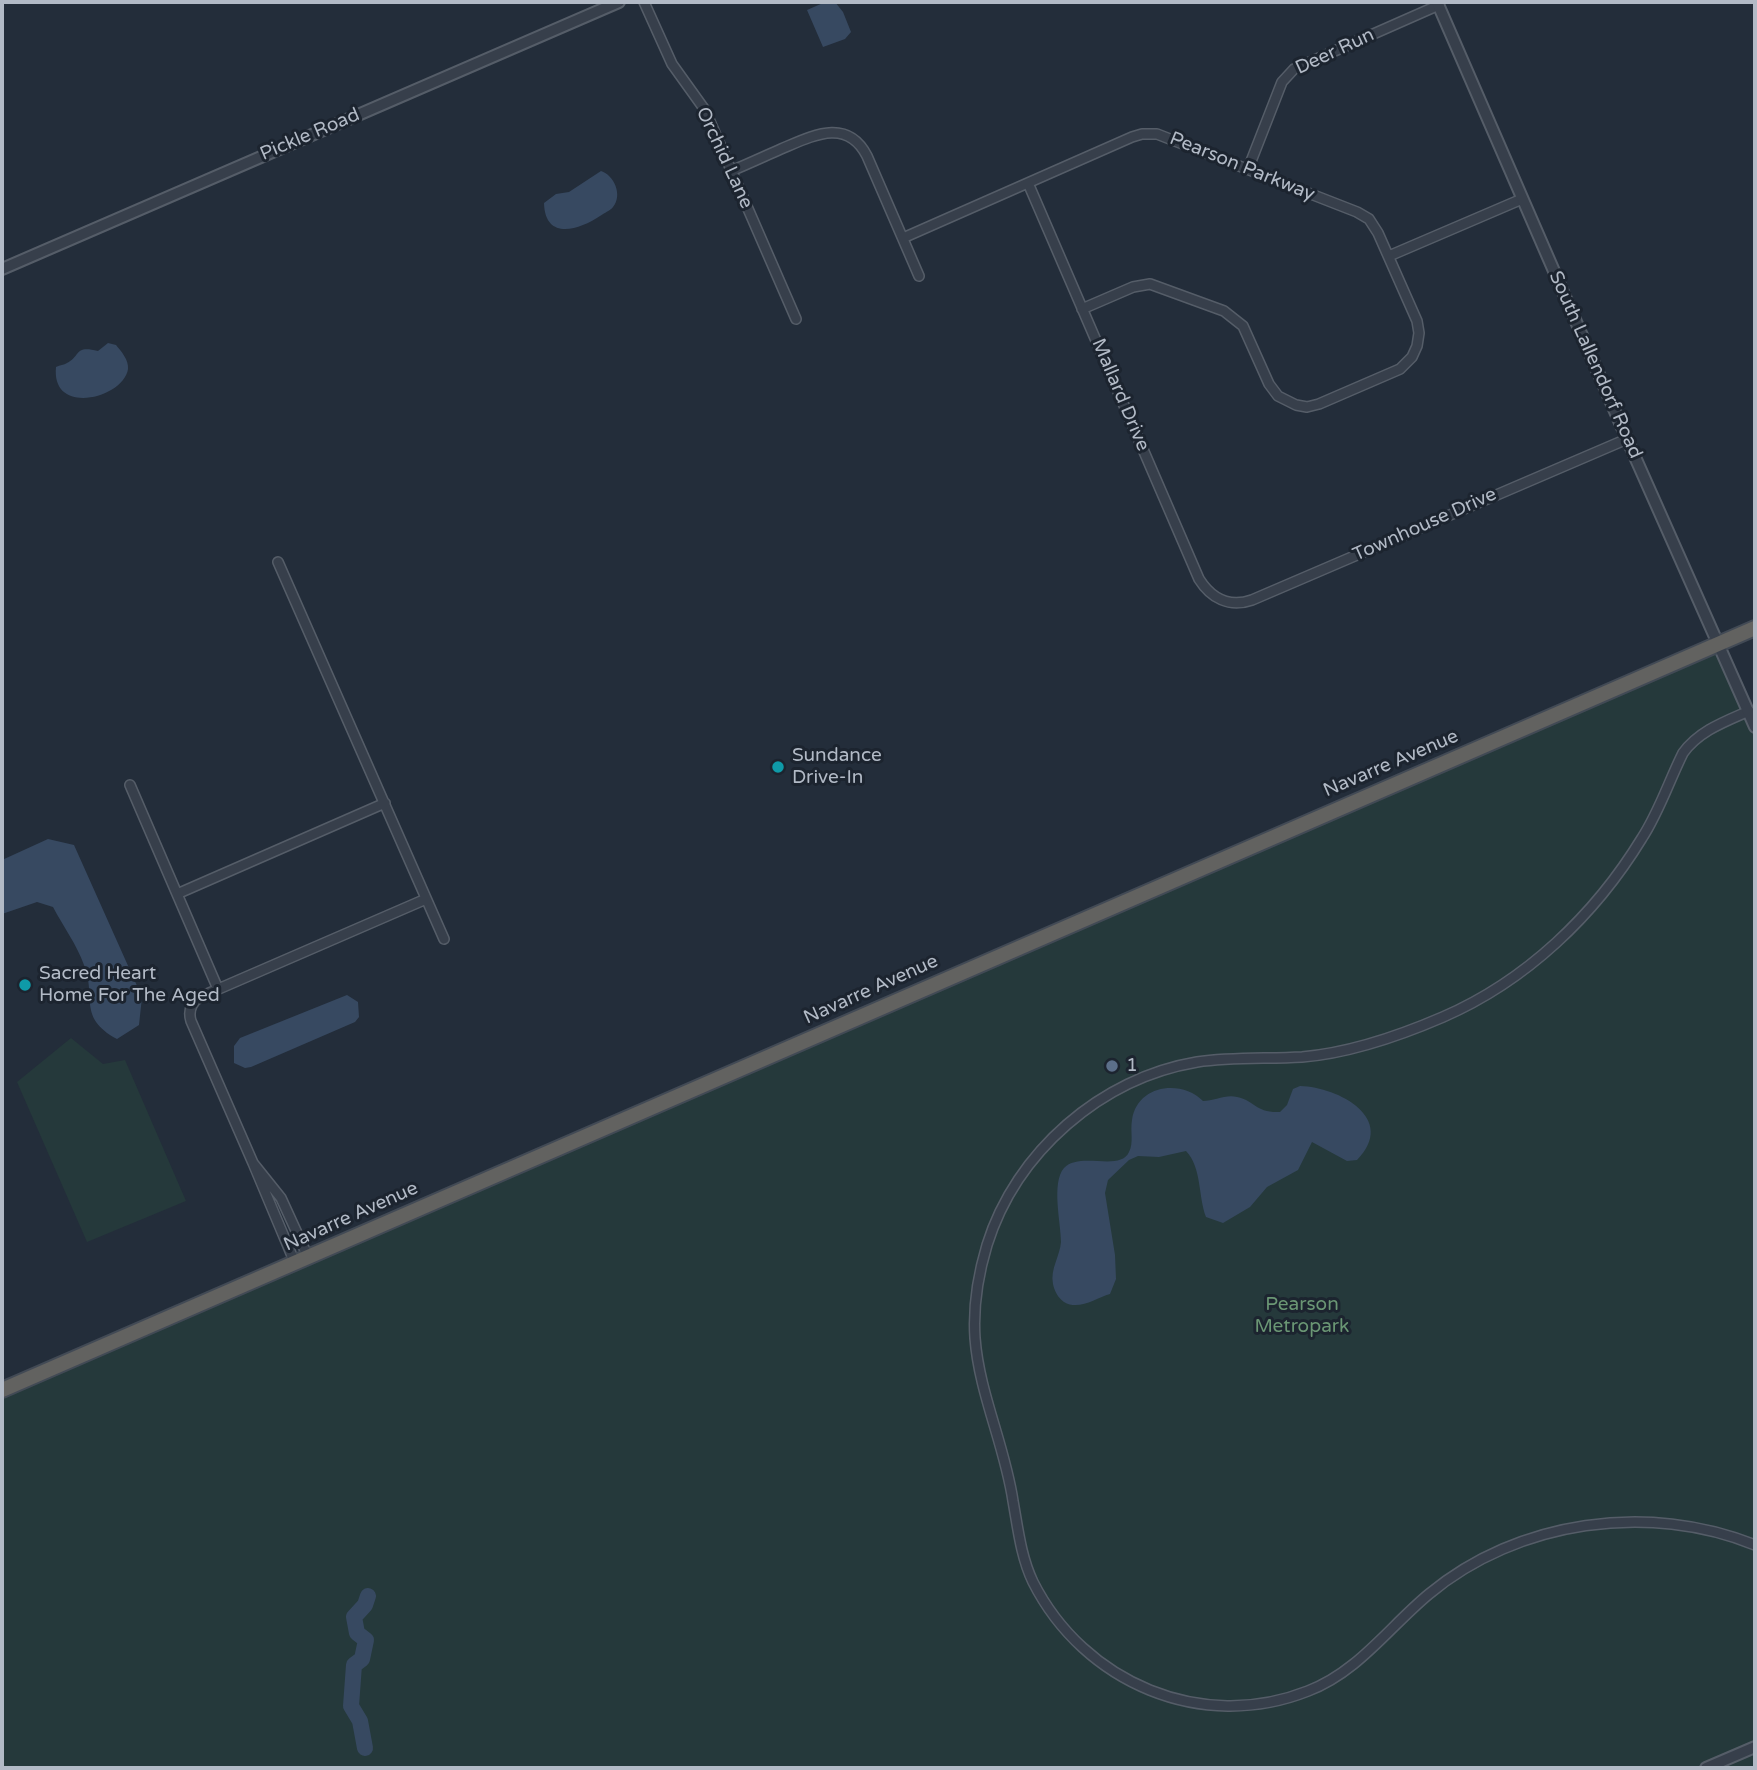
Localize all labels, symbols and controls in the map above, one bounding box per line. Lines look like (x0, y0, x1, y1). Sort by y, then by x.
street label: Deer Run (1292, 24, 1378, 80)
street label: Pickle Road (257, 104, 363, 166)
street label: Orchid Lane (691, 104, 757, 212)
street label: Pearson Parkway (1166, 127, 1318, 207)
street label: South Lallendorf Road (1543, 268, 1647, 462)
street label: Mallard Drive (1086, 335, 1154, 455)
street label: Townhouse Drive (1350, 483, 1500, 567)
street label: Navarre Avenue (1320, 725, 1462, 803)
place label: Sundance Drive-In (792, 745, 882, 789)
marker: Sundance Drive-In (770, 759, 786, 775)
street label: Navarre Avenue (800, 950, 942, 1030)
place label: Sacred Heart Home For The Aged (39, 963, 220, 1007)
marker: Sacred Heart Home For The Aged (17, 977, 33, 993)
place label: 1 (1126, 1055, 1138, 1077)
marker: 1 (1104, 1058, 1120, 1074)
street label: Navarre Avenue (280, 1177, 422, 1257)
park label: Pearson Metropark (1255, 1294, 1349, 1338)

